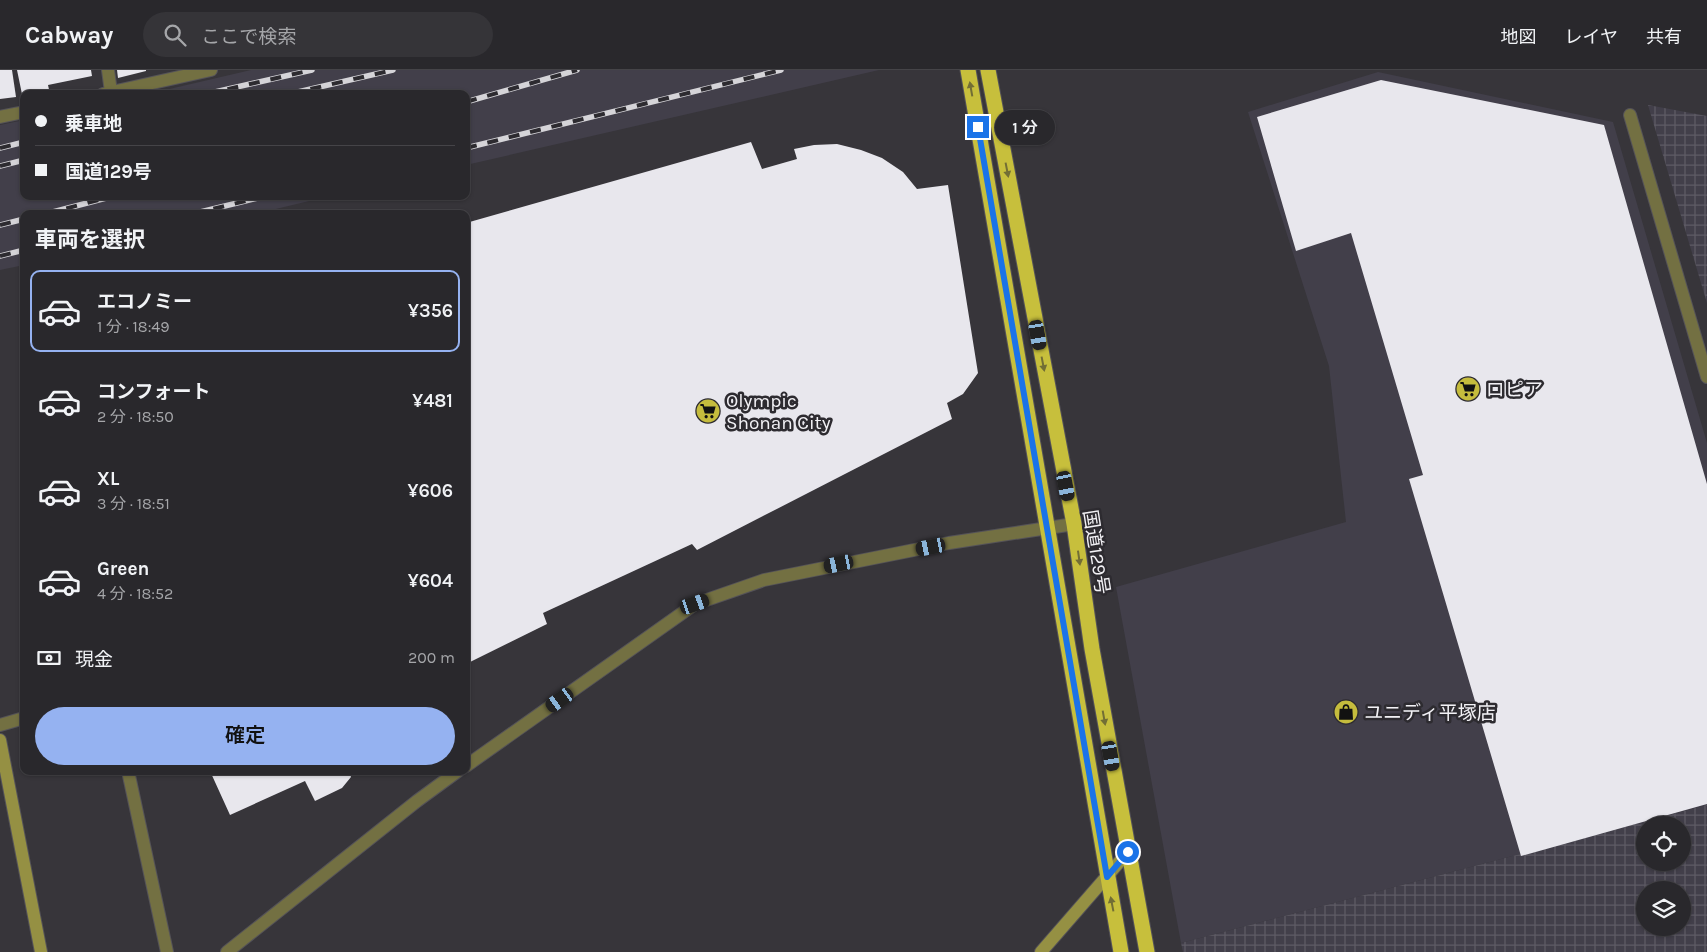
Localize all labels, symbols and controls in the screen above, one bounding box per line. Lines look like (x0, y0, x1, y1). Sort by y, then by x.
search box (143, 12, 493, 57)
text: Cabway (25, 21, 113, 49)
icon: search (161, 21, 189, 49)
text: ここで検索 (201, 26, 296, 48)
text: 地図 (1501, 26, 1537, 48)
text: レイヤ (1565, 26, 1618, 48)
text: 共有 (1646, 26, 1682, 48)
one-way arrow (967, 80, 975, 96)
callout: 1 分 (996, 110, 1056, 144)
text: 乗車地 (65, 113, 122, 135)
route end (967, 116, 989, 138)
text: 1 分 (1012, 118, 1038, 137)
text: 国道129号 (65, 161, 152, 183)
one-way arrow (1003, 162, 1011, 177)
text: 車両を選択 (35, 227, 145, 253)
icon: car (37, 289, 82, 334)
text: エコノミー (97, 291, 192, 313)
text: ¥356 (408, 300, 453, 322)
text: 1 分 · 18:49 (97, 317, 170, 336)
car (1028, 319, 1047, 351)
one-way arrow (1040, 356, 1048, 372)
supermarket icon: ロピア (1455, 376, 1481, 402)
icon: car (37, 379, 82, 424)
place label: ロピア (1486, 379, 1543, 401)
text: コンフォート (97, 381, 210, 403)
text: ¥481 (412, 390, 453, 412)
place label: Olympic Shonan City (726, 390, 831, 434)
supermarket icon: Olympic Shonan City (695, 398, 721, 424)
text: 2 分 · 18:50 (97, 407, 174, 426)
text: XL (97, 468, 119, 490)
icon: car (37, 469, 82, 514)
car (1055, 470, 1076, 502)
text: ¥606 (408, 480, 453, 502)
text: 3 分 · 18:51 (97, 494, 170, 513)
street label: 国道129号 (1078, 508, 1114, 596)
car (914, 537, 947, 557)
one-way arrow (1075, 550, 1083, 566)
car (822, 554, 855, 574)
text: Green (97, 558, 149, 580)
icon: car (37, 559, 82, 604)
text: ¥604 (408, 570, 453, 592)
text: 4 分 · 18:52 (97, 584, 173, 603)
car (678, 592, 711, 616)
icon: cash (35, 644, 63, 672)
text: 200 m (408, 648, 455, 667)
text: 現金 (75, 649, 113, 671)
car (543, 685, 576, 715)
shop icon: ユニディ平塚店 (1333, 699, 1359, 725)
place label: ユニディ平塚店 (1364, 702, 1496, 724)
button: 確定 (35, 707, 455, 765)
one-way arrow (1101, 711, 1109, 727)
car (1101, 740, 1120, 772)
map controls (1636, 816, 1691, 936)
button: locate (1636, 816, 1691, 871)
route start (1117, 841, 1139, 863)
button: layers (1636, 881, 1691, 936)
one-way arrow (1107, 896, 1115, 912)

